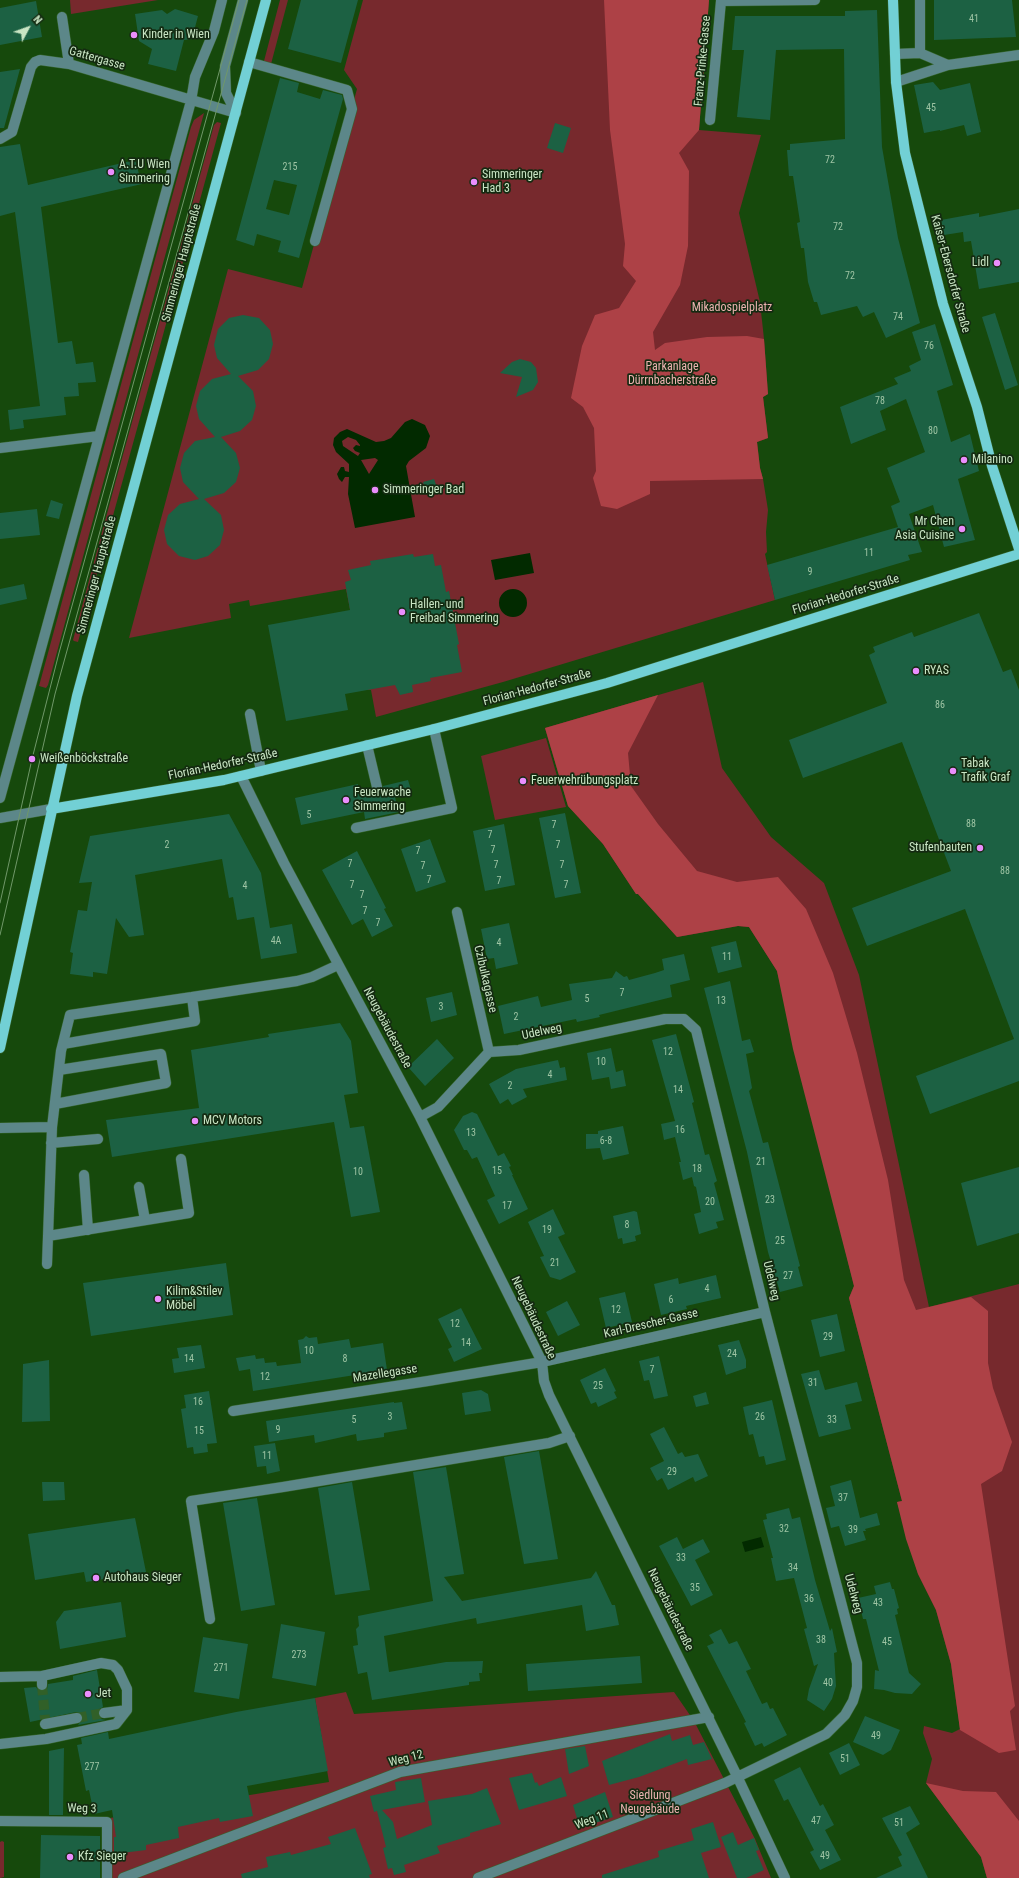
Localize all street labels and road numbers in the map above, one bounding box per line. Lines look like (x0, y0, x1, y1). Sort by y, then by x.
street label: Franz-Prinke-Gasse (692, 15, 714, 107)
street label: Gattergasse (67, 44, 127, 74)
street label: Simmeringer Hauptstraße (159, 203, 205, 323)
street label: Kaiser-Ebersdorfer Straße (927, 213, 973, 335)
street label: Simmeringer Hauptstraße (74, 515, 120, 635)
street label: Florian-Hedorfer-Straße (791, 572, 901, 618)
street label: Florian-Hedorfer-Straße (482, 667, 592, 709)
street label: Florian-Hedorfer-Straße (167, 746, 279, 784)
street label: Czibulkagasse (470, 944, 500, 1014)
street label: Neugebäudestraße (360, 985, 414, 1071)
street label: Udelweg (521, 1021, 563, 1043)
street label: Udelweg (759, 1260, 783, 1302)
street label: Neugebäudestraße (508, 1274, 558, 1362)
street label: Karl-Drescher-Gasse (603, 1306, 699, 1342)
street label: Mazellegasse (352, 1362, 418, 1386)
street label: Neugebäudestraße (644, 1567, 696, 1653)
street label: Udelweg (841, 1573, 865, 1615)
street label: Weg 12 (387, 1748, 425, 1770)
street label: Weg 3 (67, 1802, 97, 1816)
street label: Weg 11 (573, 1807, 611, 1833)

